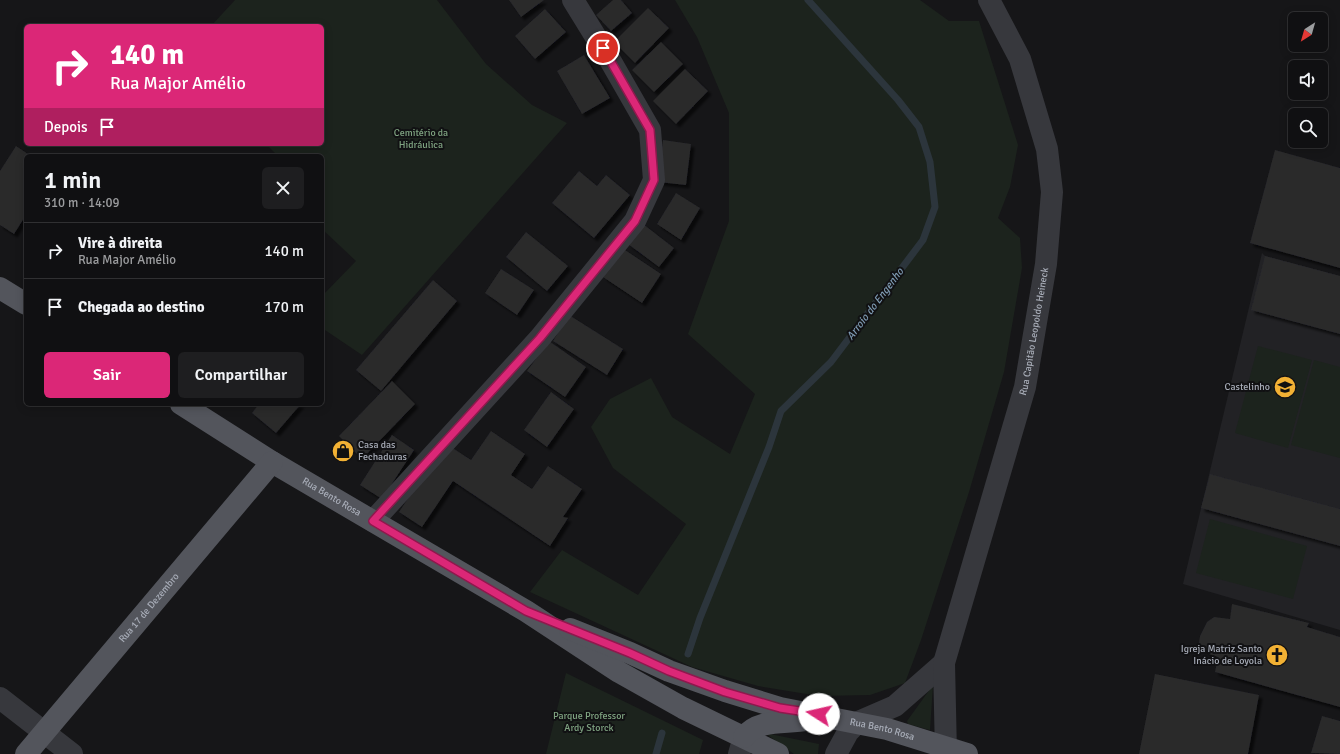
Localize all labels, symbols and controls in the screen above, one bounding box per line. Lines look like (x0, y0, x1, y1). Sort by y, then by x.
north arrow (1288, 12, 1328, 52)
map controls (1288, 12, 1328, 148)
pin (586, 31, 620, 65)
icon: arrive (592, 37, 614, 59)
text: 140 m (110, 38, 184, 72)
icon: right (44, 40, 96, 92)
button: sound (1288, 60, 1328, 100)
text: Rua Major Amélio (110, 72, 246, 94)
button: search (1288, 108, 1328, 148)
icon: arrive (96, 116, 118, 138)
text: Depois (44, 118, 88, 136)
park label: Cemitério da Hidráulica (394, 127, 448, 151)
text: 1 min (44, 165, 101, 195)
button: close (262, 167, 304, 209)
text: 310 m · 14:09 (44, 195, 120, 211)
text: Vire à direita (78, 234, 162, 252)
icon: right (44, 240, 66, 262)
text: 140 m (264, 242, 304, 260)
text: Rua Major Amélio (78, 252, 176, 268)
water label: Arroio do Engenho (844, 264, 907, 343)
street label: Rua Capitão Leopoldo Heineck (1017, 267, 1051, 397)
icon: arrive (44, 296, 66, 318)
text: Chegada ao destino (78, 298, 205, 316)
text: 170 m (264, 298, 304, 316)
button: Sair (44, 352, 170, 398)
button: Compartilhar (178, 352, 304, 398)
school or university icon: Castelinho (1272, 374, 1298, 400)
place label: Castelinho (1224, 381, 1270, 393)
shop icon: Casa das Fechaduras (330, 438, 356, 464)
place label: Casa das Fechaduras (358, 439, 408, 463)
street label: Rua Bento Rosa (300, 475, 363, 519)
street label: Rua 17 de Dezembro (116, 571, 182, 645)
church icon: Igreja Matriz Santo Inácio de Loyola (1264, 642, 1290, 668)
place label: Igreja Matriz Santo Inácio de Loyola (1181, 643, 1262, 667)
position arrow (798, 693, 840, 735)
park label: Parque Professor Ardy Storck (553, 710, 625, 734)
street label: Rua Bento Rosa (849, 716, 916, 743)

